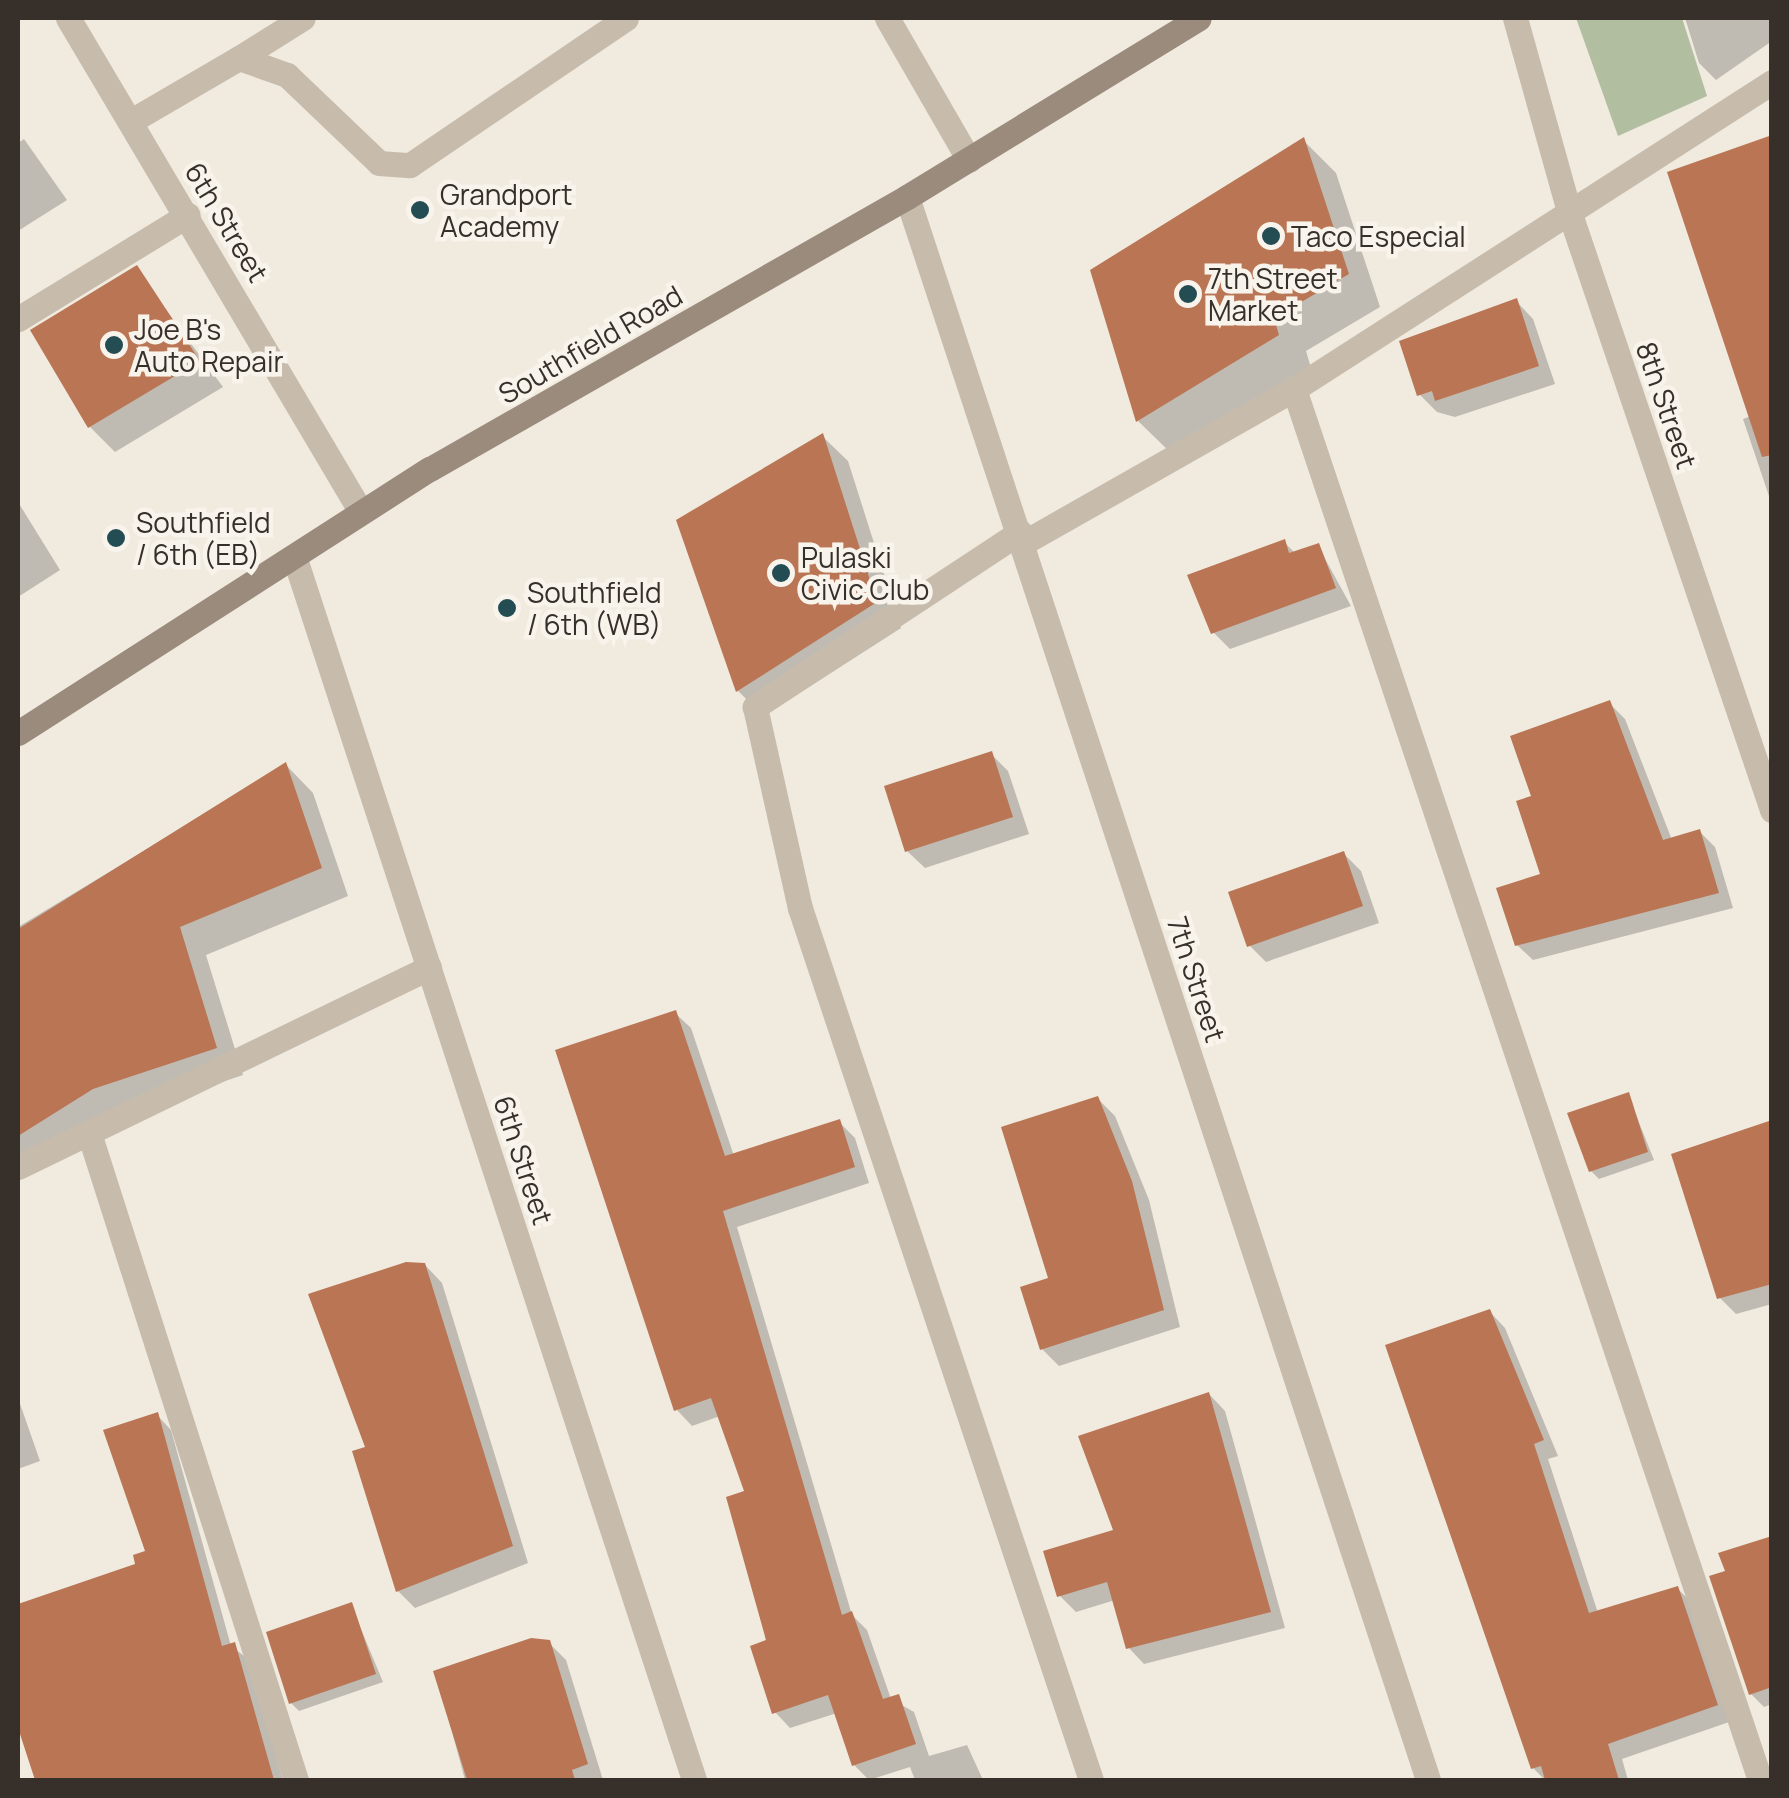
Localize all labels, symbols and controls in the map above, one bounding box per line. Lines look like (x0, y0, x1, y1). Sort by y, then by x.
street label: 6th Street (178, 156, 276, 288)
place label: Grandport Academy (440, 177, 572, 243)
marker: Grandport Academy (409, 199, 431, 221)
place label: Taco Especial (1291, 219, 1466, 253)
marker: Taco Especial (1260, 225, 1282, 247)
place label: 7th Street Market (1208, 261, 1338, 327)
street label: Southfield Road (492, 278, 688, 410)
marker: 7th Street Market (1177, 283, 1199, 305)
place label: Joe B's Auto Repair (134, 312, 284, 378)
marker: Joe B's Auto Repair (103, 334, 125, 356)
street label: 8th Street (1630, 337, 1704, 473)
place label: Southfield / 6th (EB) (136, 505, 271, 571)
marker: Southfield / 6th (EB) (105, 527, 127, 549)
place label: Pulaski Civic Club (801, 540, 929, 606)
marker: Pulaski Civic Club (770, 562, 792, 584)
place label: Southfield / 6th (WB) (527, 575, 662, 641)
marker: Southfield / 6th (WB) (496, 597, 518, 619)
street label: 7th Street (1161, 912, 1233, 1046)
street label: 6th Street (487, 1092, 561, 1228)

